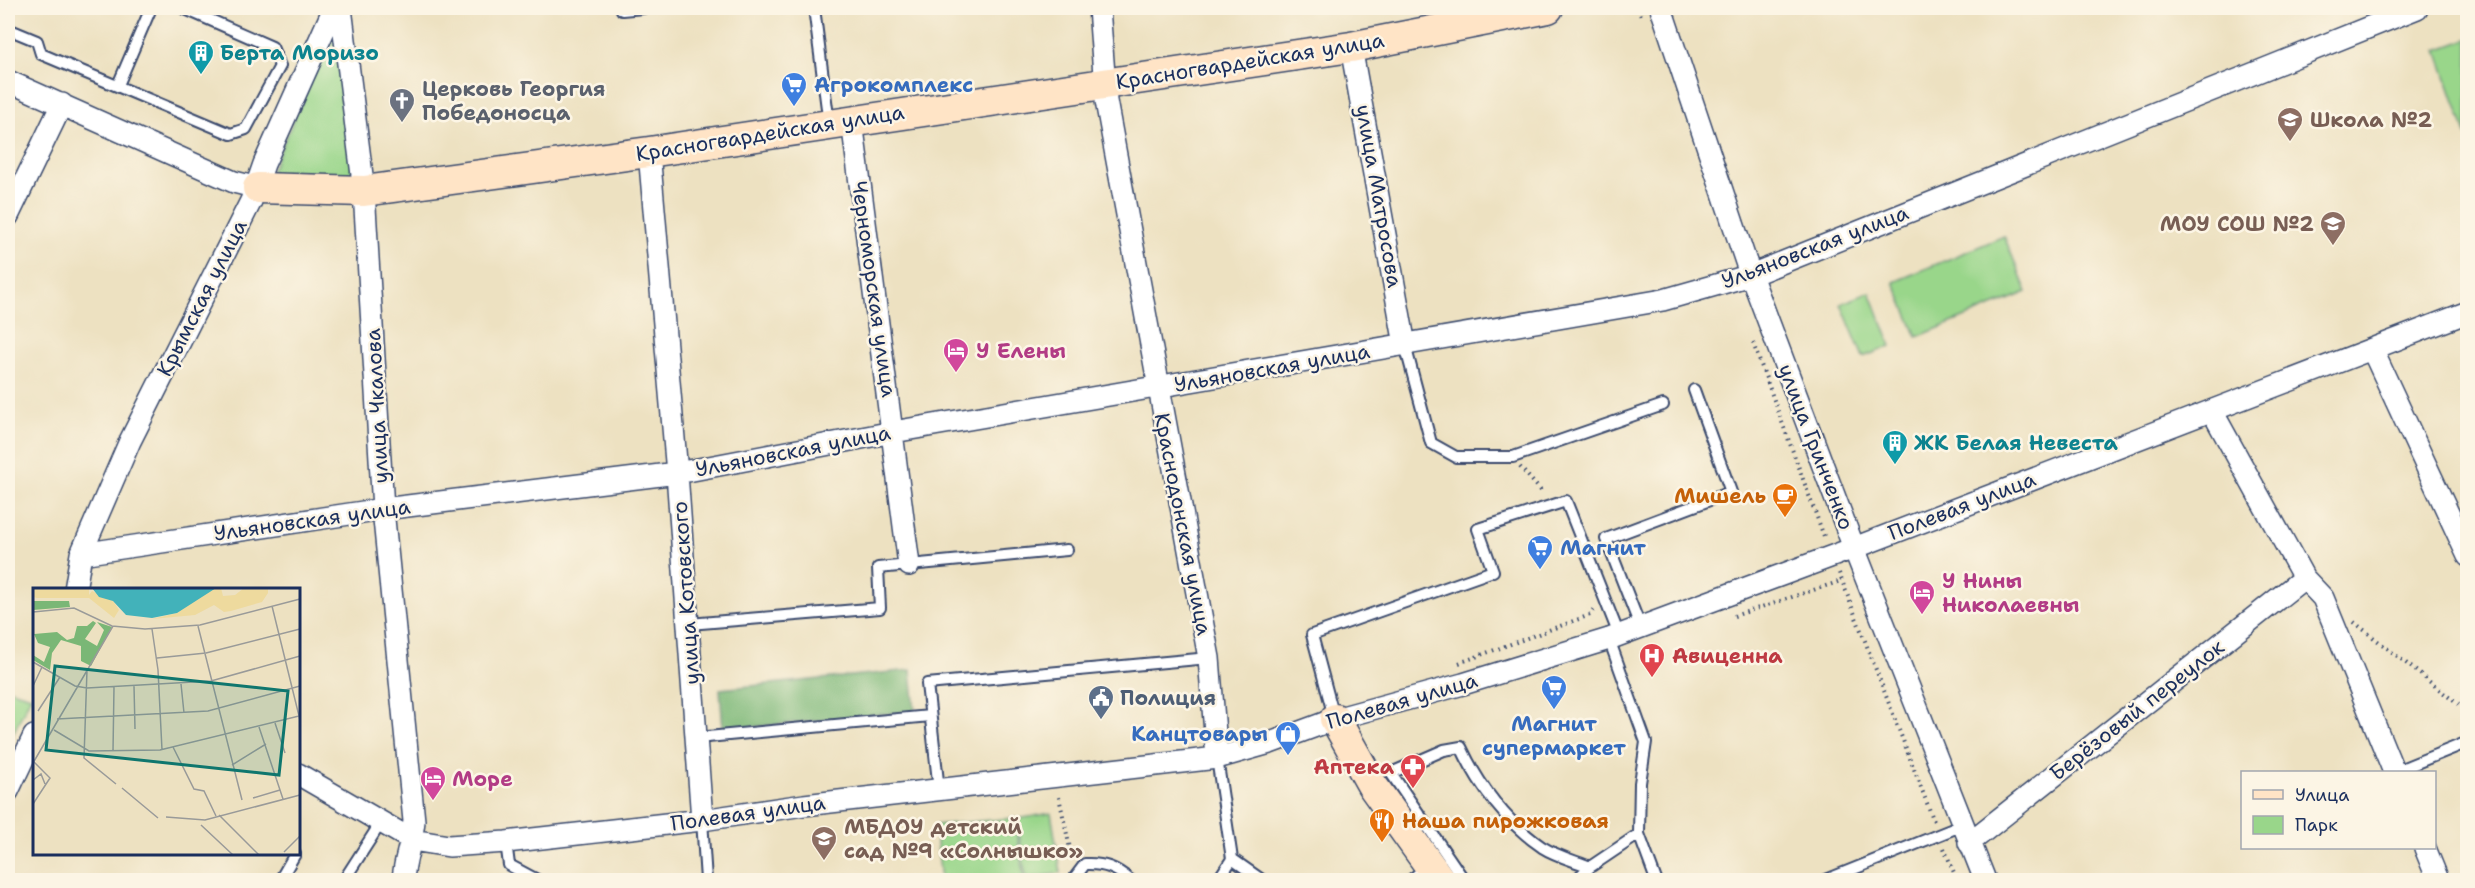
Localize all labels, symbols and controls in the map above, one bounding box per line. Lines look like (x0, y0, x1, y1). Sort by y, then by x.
street label: Красногвардейская улица (1114, 26, 1386, 96)
building icon: Берта Моризо (186, 38, 216, 76)
place label: Берта Моризо (220, 39, 379, 67)
supermarket icon: Агрокомплекс (779, 70, 809, 108)
place label: Агрокомплекс (814, 71, 973, 99)
place label: Церковь Георгия Победоносца (422, 75, 606, 127)
church icon: Церковь Георгия Победоносца (387, 86, 417, 124)
street label: Красногвардейская улица (634, 98, 906, 168)
street label: улица Матросова (1349, 102, 1409, 290)
school or university icon: Школа №2 (2275, 105, 2305, 143)
place label: Школа №2 (2310, 106, 2433, 134)
street label: Черноморская улица (845, 179, 903, 399)
street label: Ульяновская улица (1717, 198, 1913, 296)
school or university icon: МОУ СОШ №2 (2318, 209, 2348, 247)
place label: МОУ СОШ №2 (2160, 210, 2314, 238)
street label: Крымская улица (150, 215, 254, 381)
street label: улица Чкалова (359, 328, 395, 484)
hotel icon: У Елены (941, 336, 971, 374)
place label: У Елены (976, 337, 1066, 365)
street label: Ульяновская улица (1172, 337, 1372, 399)
street label: улица Гринченко (1771, 360, 1861, 534)
street label: Краснодонская улица (1148, 410, 1218, 638)
street label: Ульяновская улица (693, 418, 893, 484)
building icon: ЖК Белая Невеста (1880, 428, 1910, 466)
place label: ЖК Белая Невеста (1914, 429, 2119, 457)
street label: Полевая улица (1884, 465, 2040, 547)
cafe icon: Мишель (1770, 481, 1800, 519)
place label: Мишель (1674, 482, 1766, 510)
street label: Ульяновская улица (212, 492, 412, 548)
street label: улица Котовского (666, 500, 706, 686)
supermarket icon: Магнит (1525, 533, 1555, 571)
place label: Магнит (1560, 534, 1646, 562)
place label: У Нины Николаевны (1942, 567, 2079, 619)
hotel icon: У Нины Николаевны (1907, 578, 1937, 616)
inset map (33, 588, 300, 855)
street label: Берёзовый переулок (2044, 633, 2230, 787)
hospital icon: Авиценна (1637, 641, 1667, 679)
place label: Авиценна (1672, 642, 1783, 670)
street label: Полевая улица (1323, 666, 1481, 736)
supermarket icon: Магнит супермаркет (1539, 673, 1569, 711)
public building icon: Полиция (1086, 683, 1116, 721)
place label: Полиция (1120, 684, 1216, 712)
place label: Магнит супермаркет (1482, 710, 1626, 762)
shop icon: Канцтовары (1273, 719, 1303, 757)
place label: Канцтовары (1131, 720, 1268, 748)
pharmacy icon: Аптека (1398, 752, 1428, 790)
place label: Аптека (1313, 753, 1395, 781)
hotel icon: Море (418, 764, 448, 802)
place label: Море (452, 765, 513, 793)
legend (2241, 771, 2436, 849)
text: Улица (2295, 783, 2349, 807)
street label: Полевая улица (669, 788, 827, 838)
restaurant icon: Наша пирожковая (1367, 806, 1397, 844)
place label: Наша пирожковая (1402, 807, 1609, 835)
place label: МБДОУ детский сад №9 «Солнышко» (844, 813, 1083, 865)
text: Парк (2295, 813, 2338, 837)
school or university icon: МБДОУ детский сад №9 «Солнышко» (809, 824, 839, 862)

